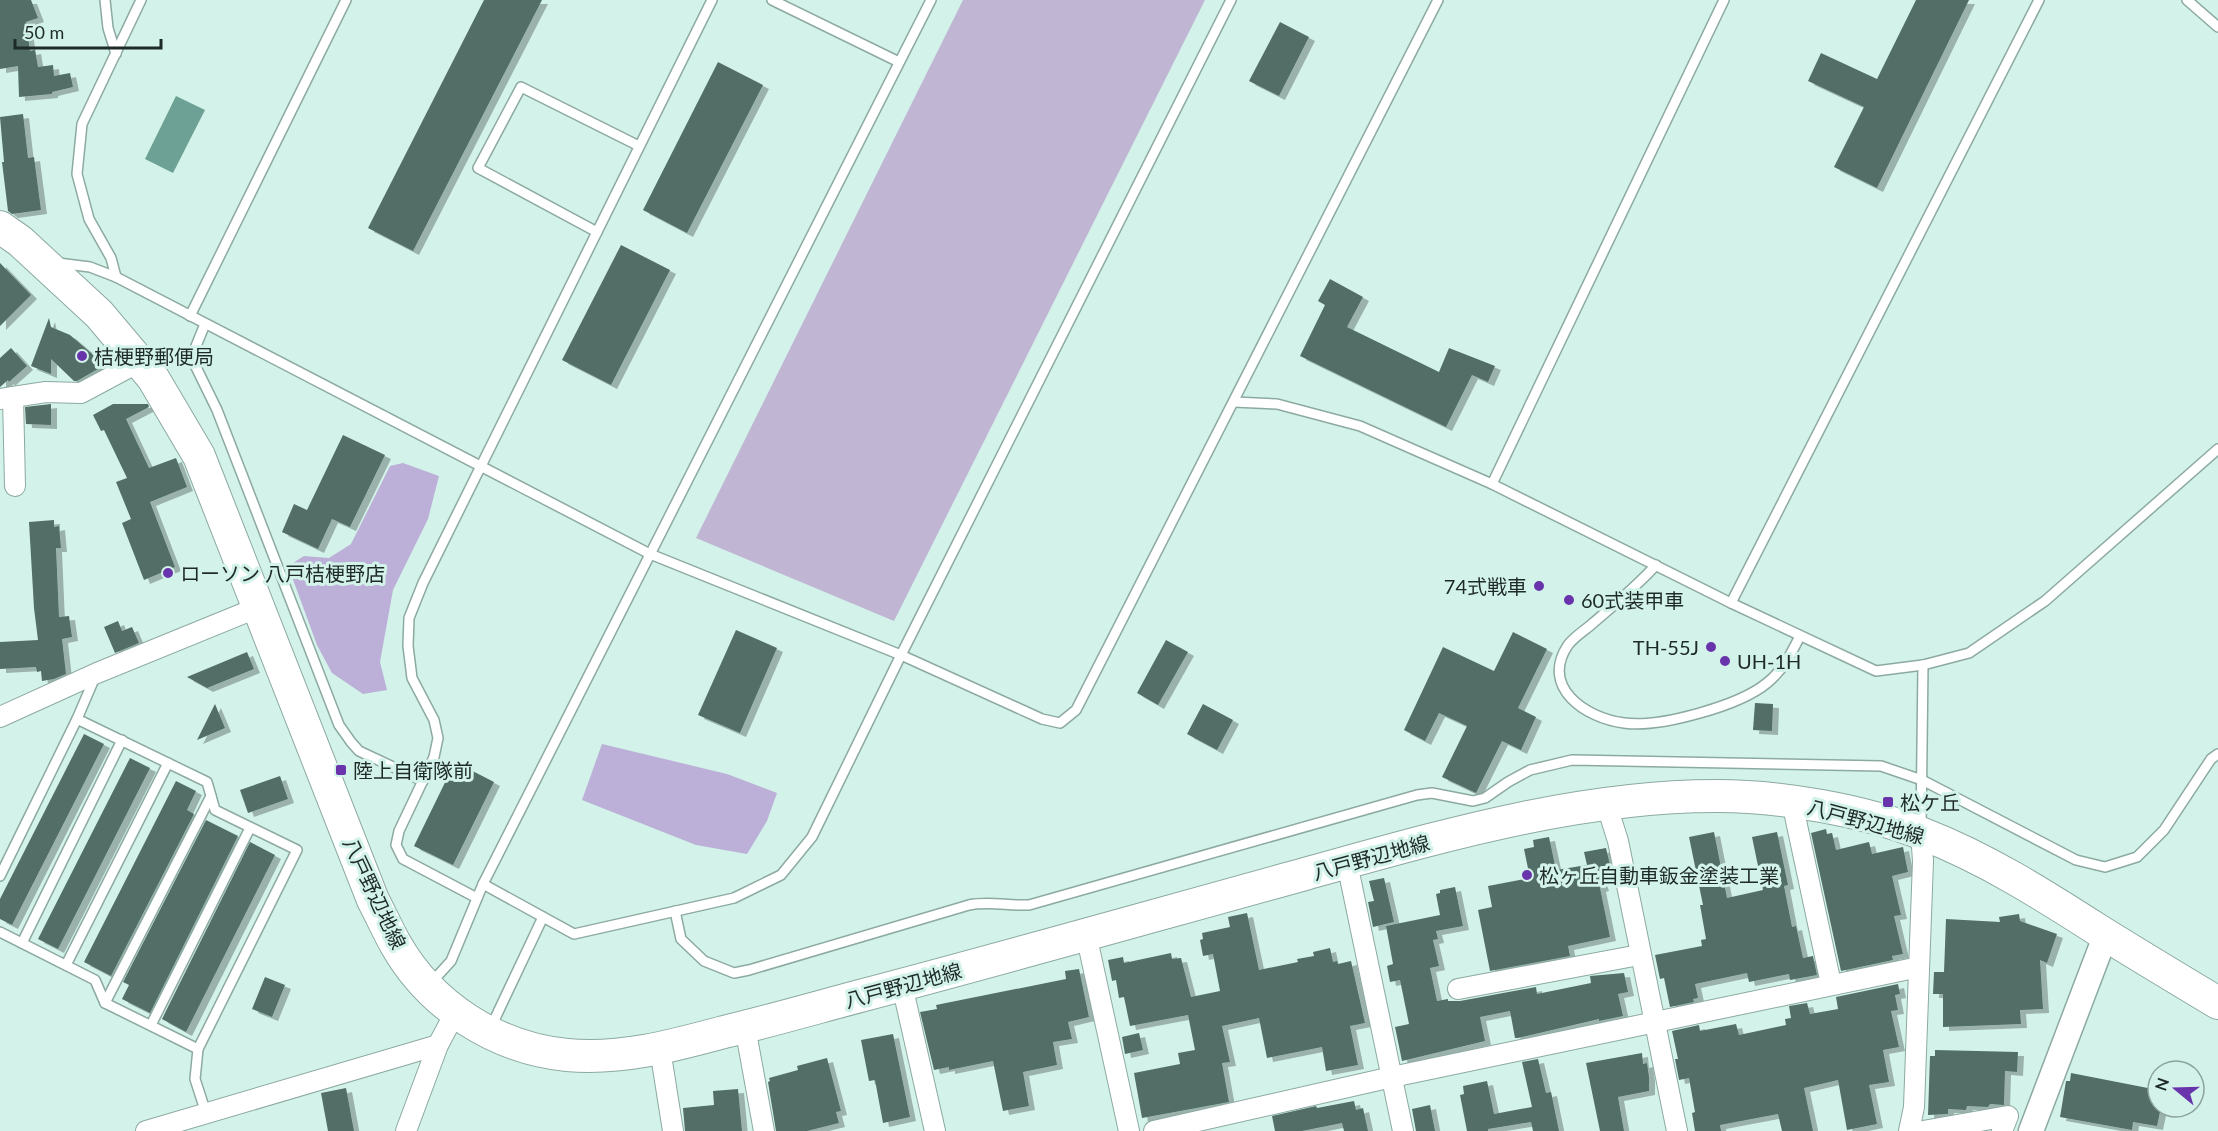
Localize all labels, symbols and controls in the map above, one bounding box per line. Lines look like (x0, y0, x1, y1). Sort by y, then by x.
scale bar (15, 12, 160, 50)
text: 50 m (24, 21, 64, 43)
place label: 桔梗野郵便局 (94, 344, 214, 368)
marker: 桔梗野郵便局 (75, 349, 89, 363)
place label: ローソン 八戸桔梗野店 (180, 561, 385, 585)
marker: ローソン 八戸桔梗野店 (161, 566, 175, 580)
place label: 74式戦車 (1444, 574, 1527, 598)
marker: 74式戦車 (1532, 579, 1546, 593)
place label: 60式装甲車 (1581, 588, 1684, 612)
marker: 60式装甲車 (1562, 593, 1576, 607)
place label: TH-55J (1633, 635, 1699, 659)
marker: TH-55J (1704, 640, 1718, 654)
place label: UH-1H (1737, 649, 1801, 673)
marker: UH-1H (1718, 654, 1732, 668)
place label: 陸上自衛隊前 (353, 758, 473, 782)
marker: 陸上自衛隊前 (334, 763, 348, 777)
place label: 松ケ丘 (1900, 790, 1960, 814)
street label: 八戸野辺地線 (1805, 794, 1927, 848)
marker: 松ケ丘 (1881, 795, 1895, 809)
street label: 八戸野辺地線 (1310, 830, 1432, 884)
street label: 八戸野辺地線 (339, 834, 411, 952)
place label: 松ヶ丘自動車鈑金塗装工業 (1539, 863, 1779, 887)
marker: 松ヶ丘自動車鈑金塗装工業 (1520, 868, 1534, 882)
street label: 八戸野辺地線 (842, 958, 964, 1012)
north arrow (2146, 1059, 2206, 1119)
text: N (2150, 1075, 2172, 1093)

